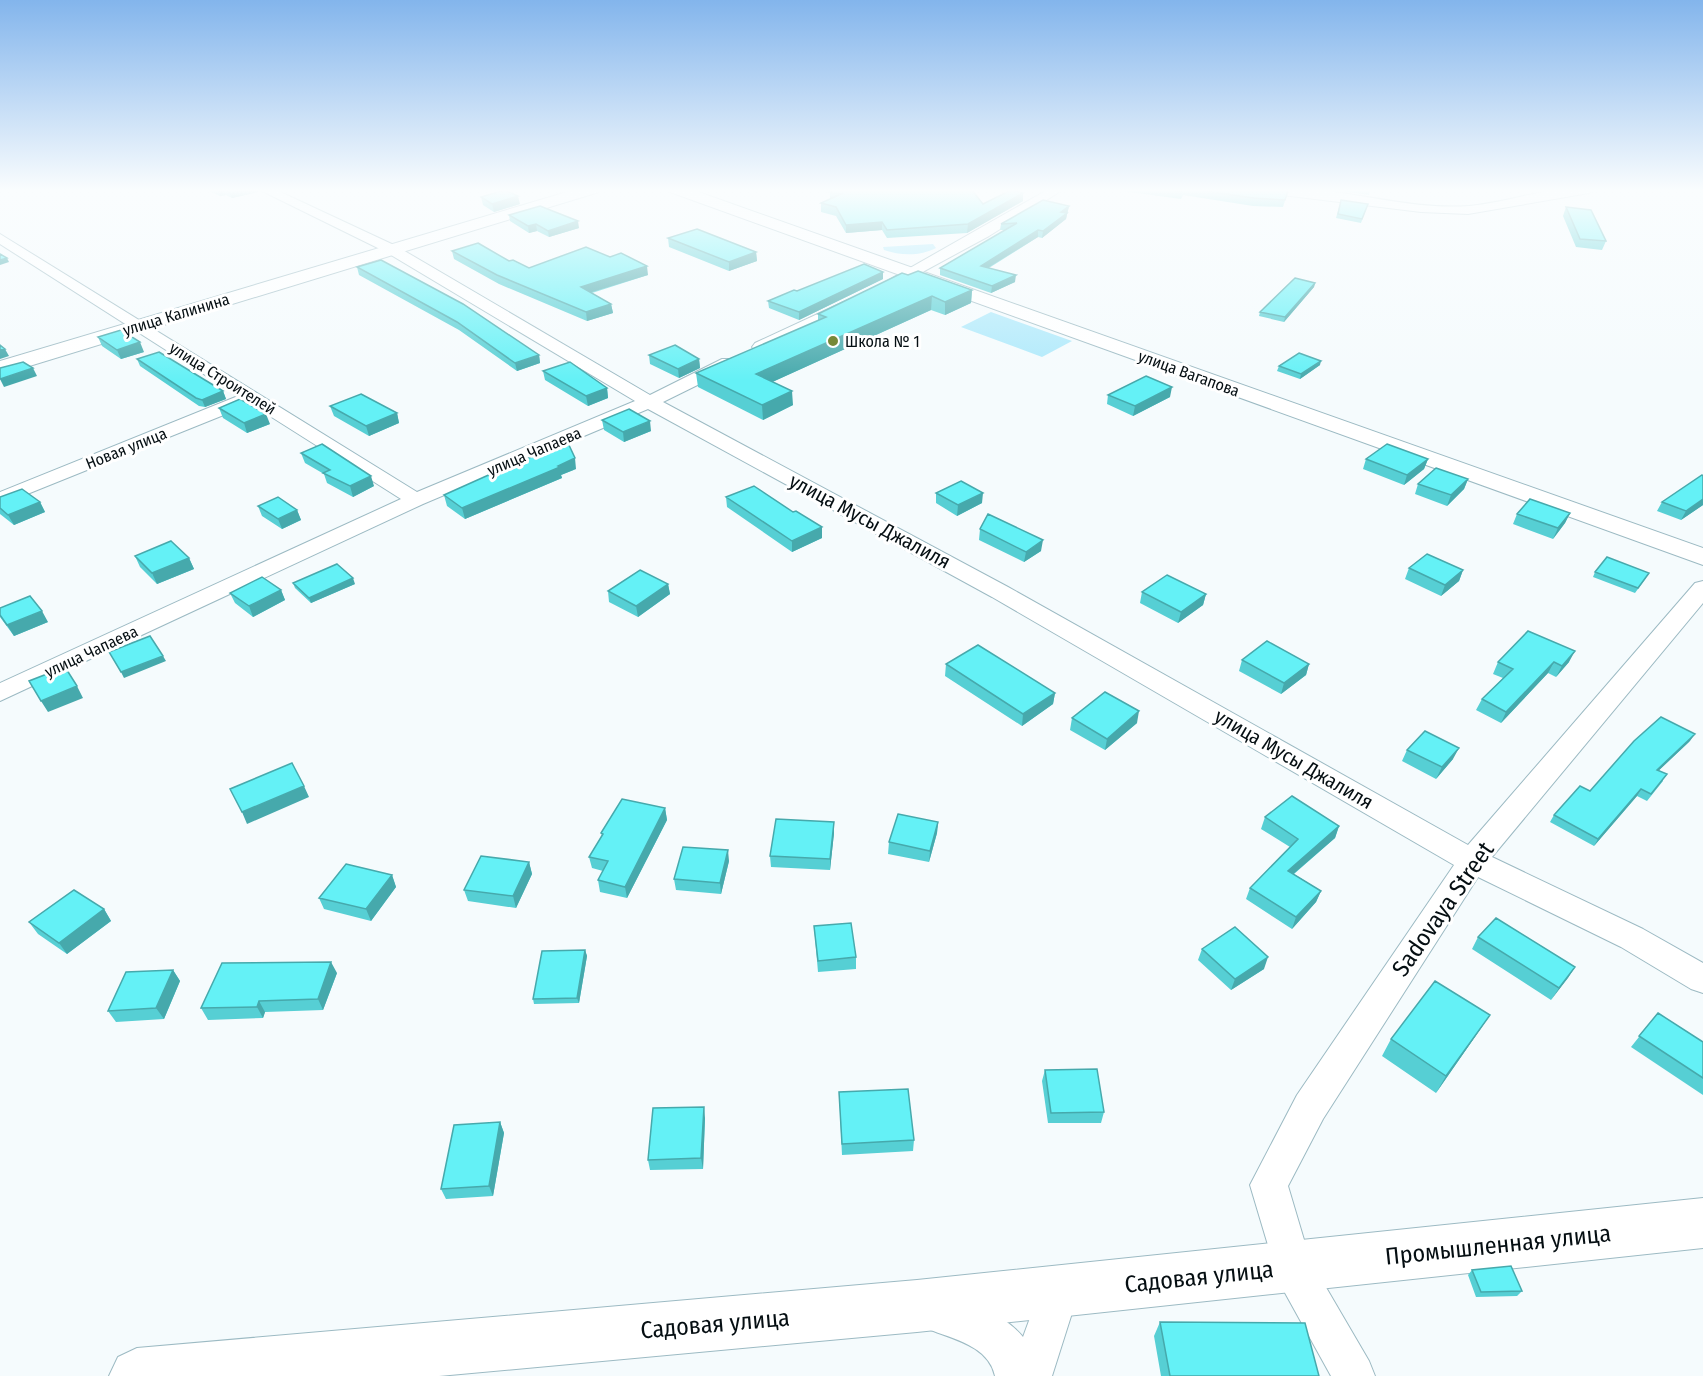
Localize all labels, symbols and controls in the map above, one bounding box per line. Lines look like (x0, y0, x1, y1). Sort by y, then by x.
street label: улица Калинина (121, 289, 232, 340)
place label: Школа № 1 (845, 332, 920, 351)
marker: Школа № 1 (826, 334, 840, 348)
street label: улица Строителей (166, 338, 279, 419)
street label: улица Вагапова (1136, 346, 1242, 401)
street label: улица Чапаева (484, 423, 584, 480)
street label: Новая улица (83, 424, 170, 473)
street label: улица Мусы Джалиля (785, 468, 955, 574)
street label: улица Чапаева (42, 622, 141, 681)
street label: улица Мусы Джалиля (1210, 704, 1378, 814)
street label: Sadovaya Street (1386, 836, 1500, 982)
street label: Промышленная улица (1384, 1219, 1612, 1271)
street label: Садовая улица (1123, 1255, 1275, 1299)
street label: Садовая улица (639, 1304, 791, 1344)

